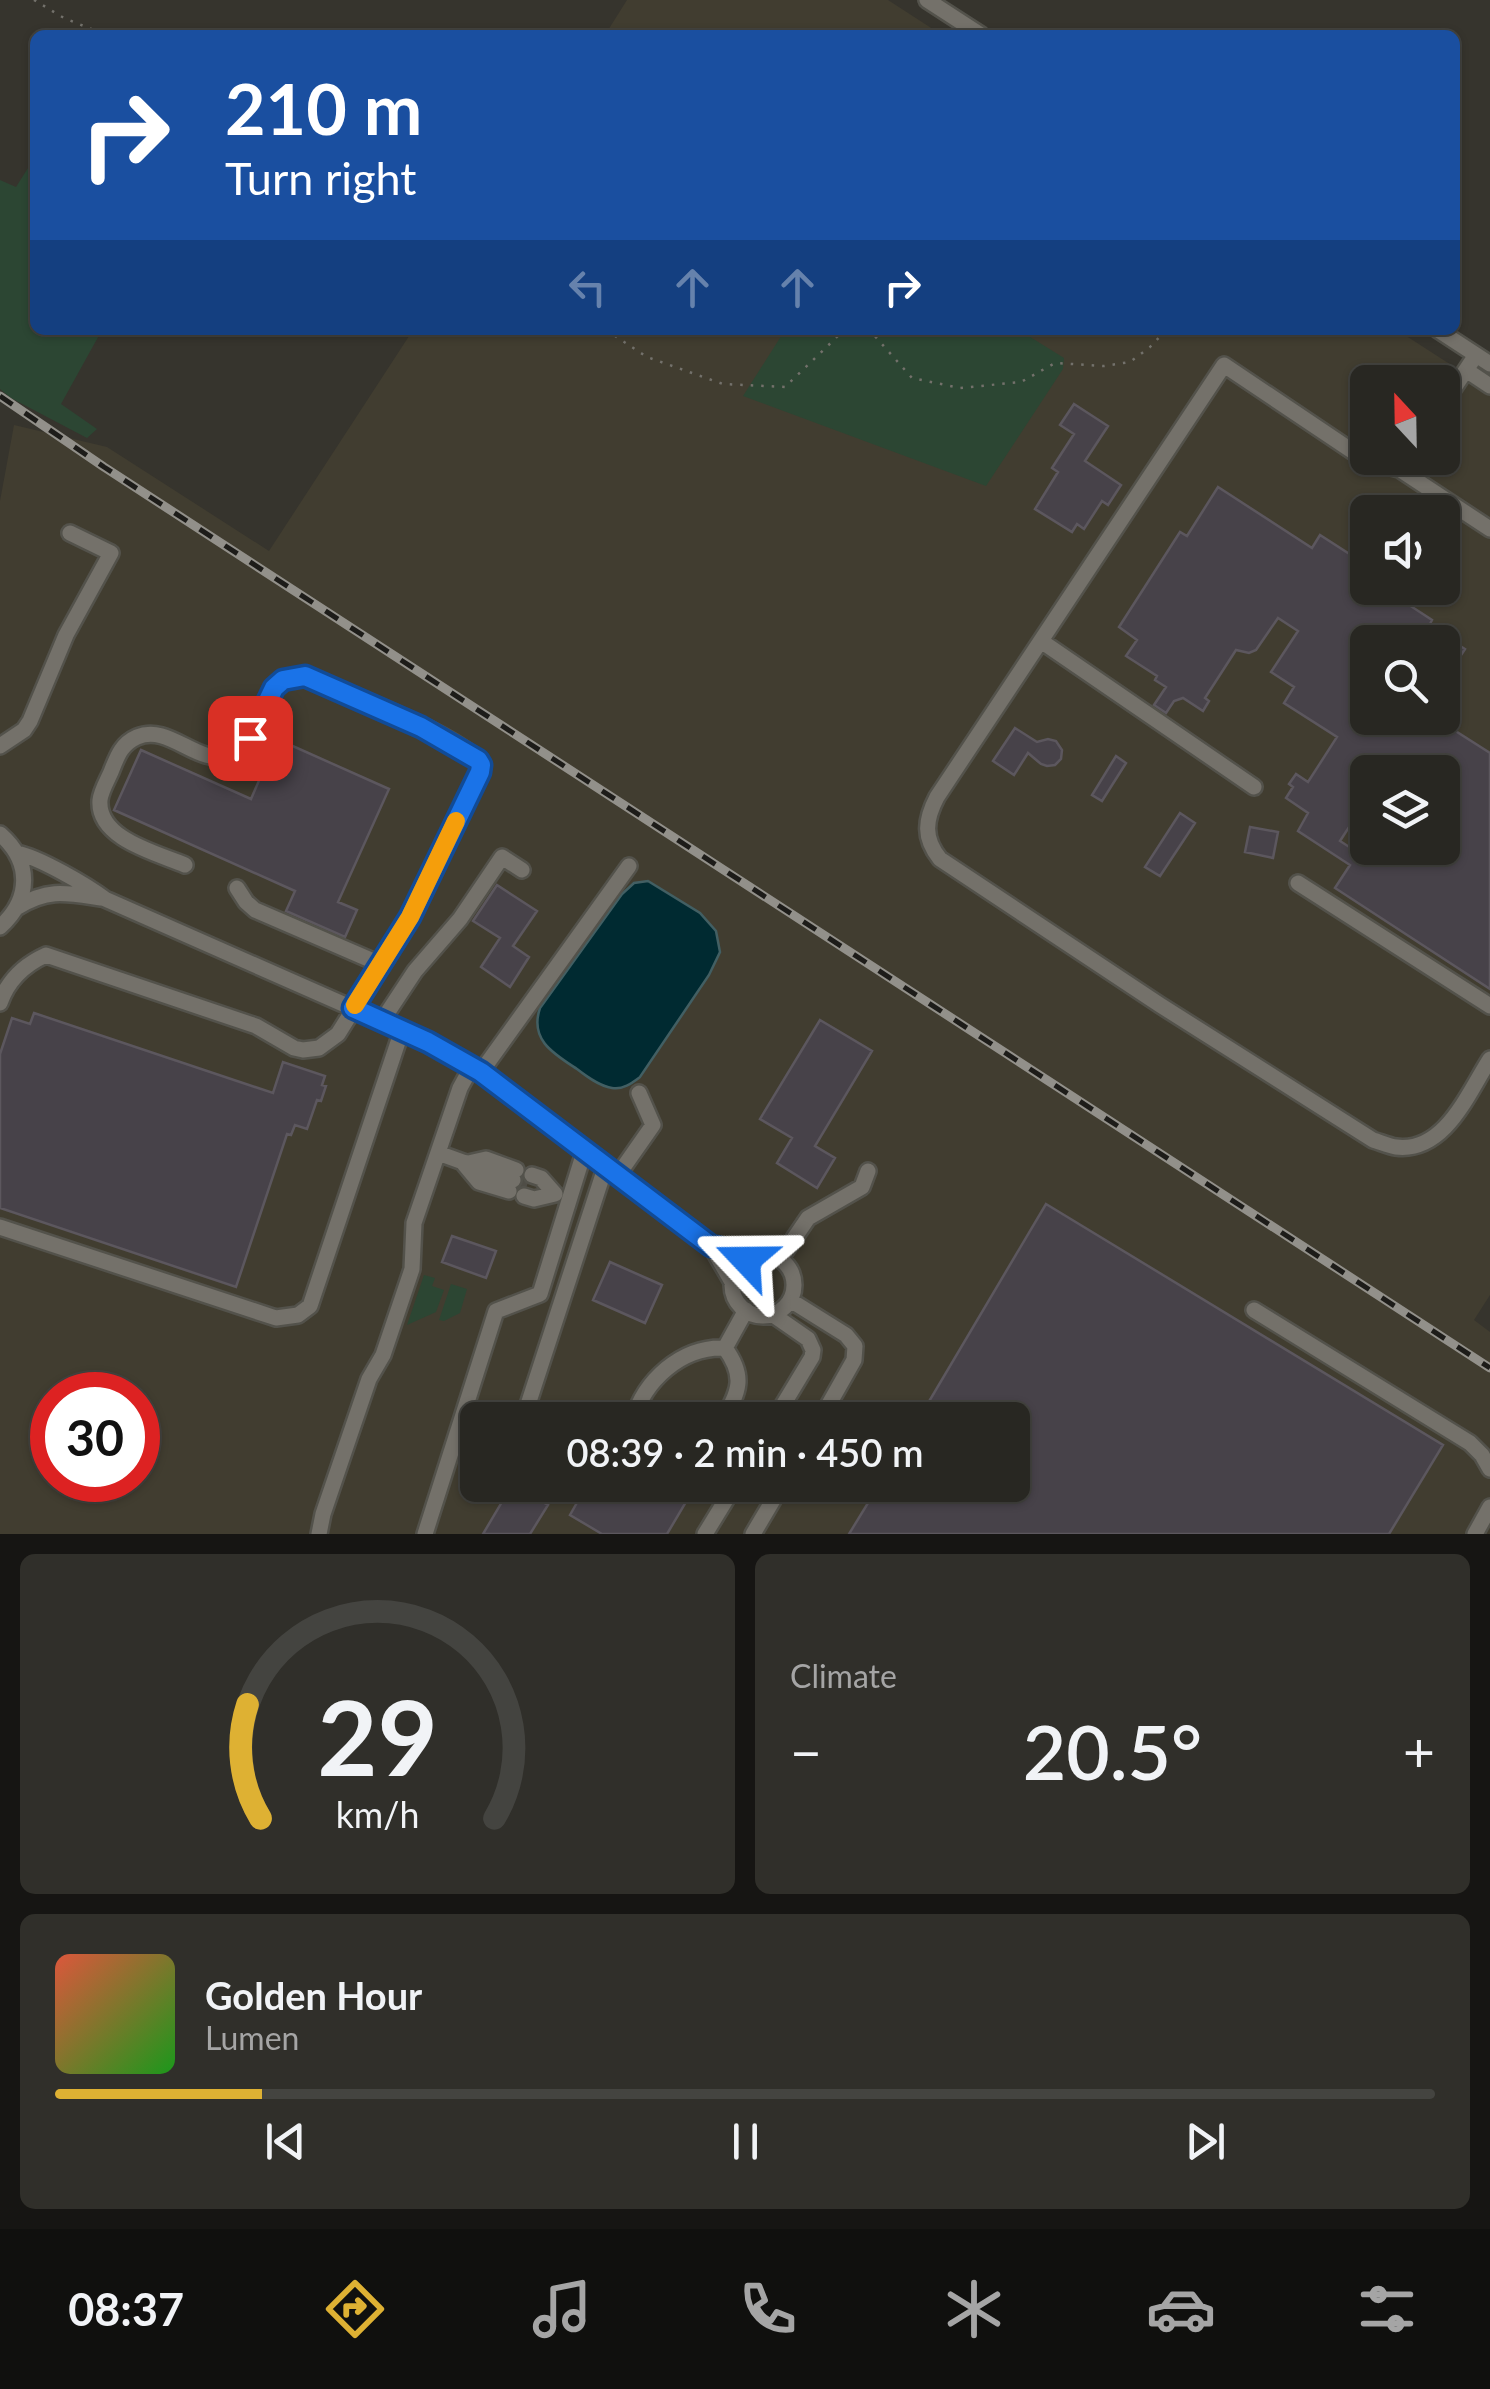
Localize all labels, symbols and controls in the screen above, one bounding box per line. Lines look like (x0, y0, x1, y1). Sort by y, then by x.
text: 210 m (225, 66, 422, 150)
icon: right (60, 70, 190, 200)
text: Turn right (225, 151, 416, 205)
icon: left (560, 260, 615, 315)
icon: ahead (665, 260, 720, 315)
icon: ahead (770, 260, 825, 315)
icon: right (875, 260, 930, 315)
north arrow (1350, 365, 1460, 475)
map controls (1350, 365, 1460, 865)
button: sound (1350, 495, 1460, 605)
button: search (1350, 625, 1460, 735)
pin (208, 696, 293, 781)
icon: arrive (223, 711, 278, 766)
button: layers (1350, 755, 1460, 865)
position arrow (694, 1208, 798, 1312)
speed limit sign: 30 (30, 1372, 160, 1502)
text: 08:39 · 2 min · 450 m (567, 1429, 923, 1475)
text: Climate (790, 1656, 897, 1695)
text: 29 (317, 1673, 438, 1798)
text: 20.5° (1023, 1706, 1202, 1796)
text: − (790, 1718, 822, 1784)
text: + (1403, 1718, 1435, 1784)
text: km/h (336, 1793, 419, 1836)
text: Golden Hour (205, 1972, 422, 2018)
text: Lumen (205, 2018, 299, 2057)
icon: previous (258, 2114, 313, 2169)
icon: pause (718, 2114, 773, 2169)
icon: next (1178, 2114, 1233, 2169)
icon: directions (320, 2274, 390, 2344)
icon: music (527, 2274, 597, 2344)
icon: phone (733, 2274, 803, 2344)
icon: climate (939, 2274, 1009, 2344)
icon: car (1146, 2274, 1216, 2344)
icon: filters (1352, 2274, 1422, 2344)
text: 08:37 (68, 2282, 184, 2336)

